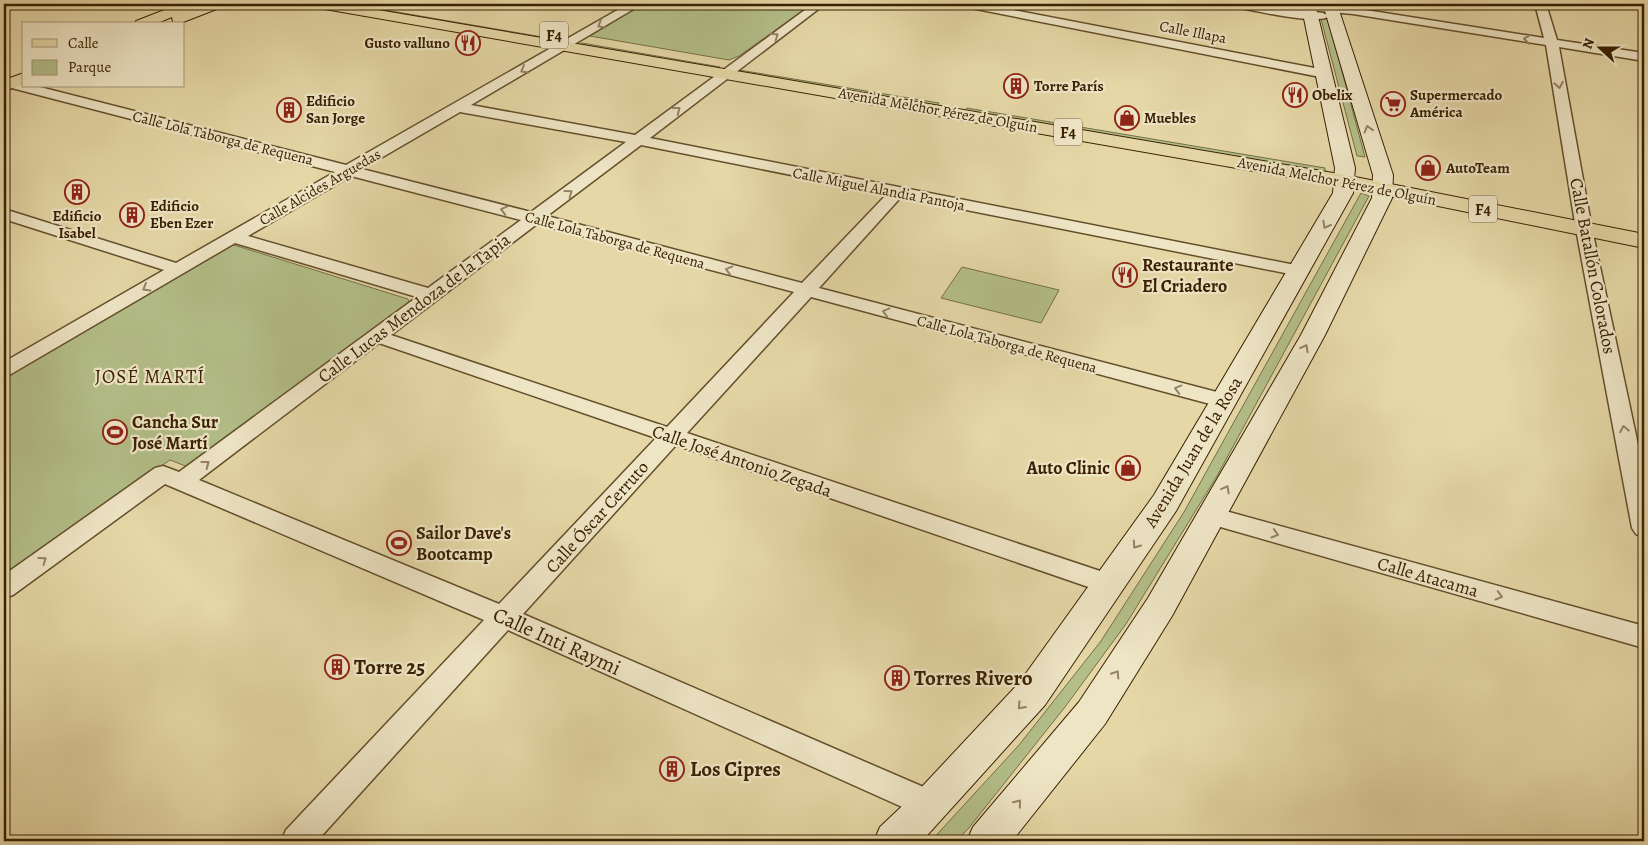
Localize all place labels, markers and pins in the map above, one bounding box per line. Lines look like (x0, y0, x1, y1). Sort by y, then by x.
restaurant icon: Gusto valluno (455, 30, 481, 56)
place label: Gusto valluno (364, 33, 450, 53)
building icon: Torre París (1003, 73, 1029, 99)
place label: Torre París (1034, 76, 1104, 96)
restaurant icon: Obelix (1282, 82, 1308, 108)
place label: Obelix (1312, 85, 1353, 105)
place label: Supermercado América (1409, 85, 1503, 122)
place label: Edificio San Jorge (306, 91, 365, 128)
supermarket icon: Supermercado América (1380, 91, 1406, 117)
building icon: Edificio San Jorge (276, 97, 302, 123)
shop icon: Muebles (1114, 105, 1140, 131)
place label: Muebles (1144, 108, 1196, 128)
shop icon: AutoTeam (1415, 155, 1441, 181)
place label: AutoTeam (1445, 158, 1510, 178)
building icon: Edificio Isabel (64, 179, 90, 205)
place label: Edificio Eben Ezer (150, 196, 213, 233)
building icon: Edificio Eben Ezer (119, 202, 145, 228)
place label: Edificio Isabel (53, 206, 102, 243)
place label: Restaurante El Criadero (1142, 253, 1233, 298)
restaurant icon: Restaurante El Criadero (1112, 262, 1138, 288)
place label: Cancha Sur José Martí (132, 410, 219, 455)
sports icon: Cancha Sur José Martí (102, 419, 128, 445)
shop icon: Auto Clinic (1115, 455, 1141, 481)
place label: Auto Clinic (1026, 456, 1110, 480)
place label: Sailor Dave's Bootcamp (416, 521, 511, 566)
sports icon: Sailor Dave's Bootcamp (386, 530, 412, 556)
place label: Torre 25 (354, 653, 425, 681)
building icon: Torre 25 (324, 654, 350, 680)
place label: Torres Rivero (914, 664, 1033, 692)
building icon: Torres Rivero (884, 665, 910, 691)
place label: Los Cipres (690, 755, 781, 783)
building icon: Los Cipres (659, 756, 685, 782)

